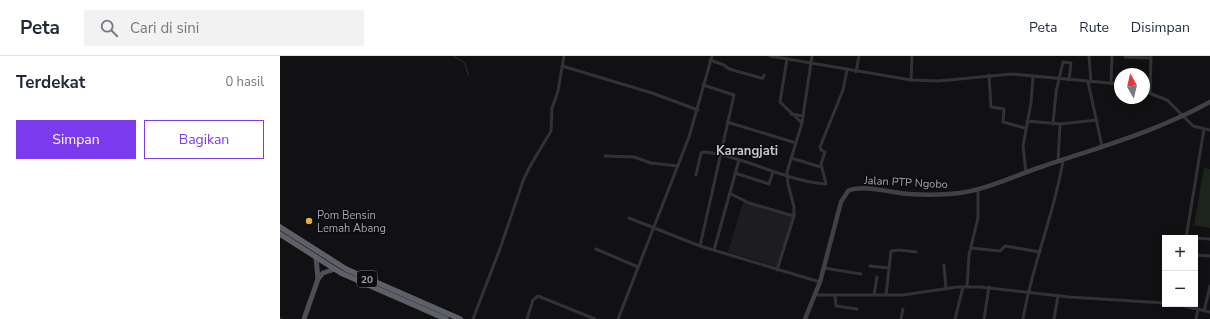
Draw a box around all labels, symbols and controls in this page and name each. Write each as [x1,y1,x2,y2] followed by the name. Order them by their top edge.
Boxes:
[84,10,364,46] search box
[20,15,60,41] text: Peta
[98,17,120,39] icon: search
[130,18,199,38] text: Cari di sini
[1029,18,1057,37] text: Peta
[1079,18,1109,37] text: Rute
[1131,18,1190,37] text: Disimpan
[1114,68,1150,104] north arrow
[16,71,85,94] text: Terdekat
[225,73,264,91] text: 0 hasil
[16,120,136,159] button: Simpan
[144,120,264,159] button: Bagikan
[716,142,778,160] district label: Karangjati
[863,173,948,192] street label: Jalan PTP Ngobo
[317,208,386,236] place label: Pom Bensin Lemah Abang
[304,216,314,226] marker: Pom Bensin Lemah Abang
[1162,235,1198,307] map controls
[1162,235,1198,271] button: +
[357,271,377,287] road number: 20
[1162,271,1198,307] button: −

